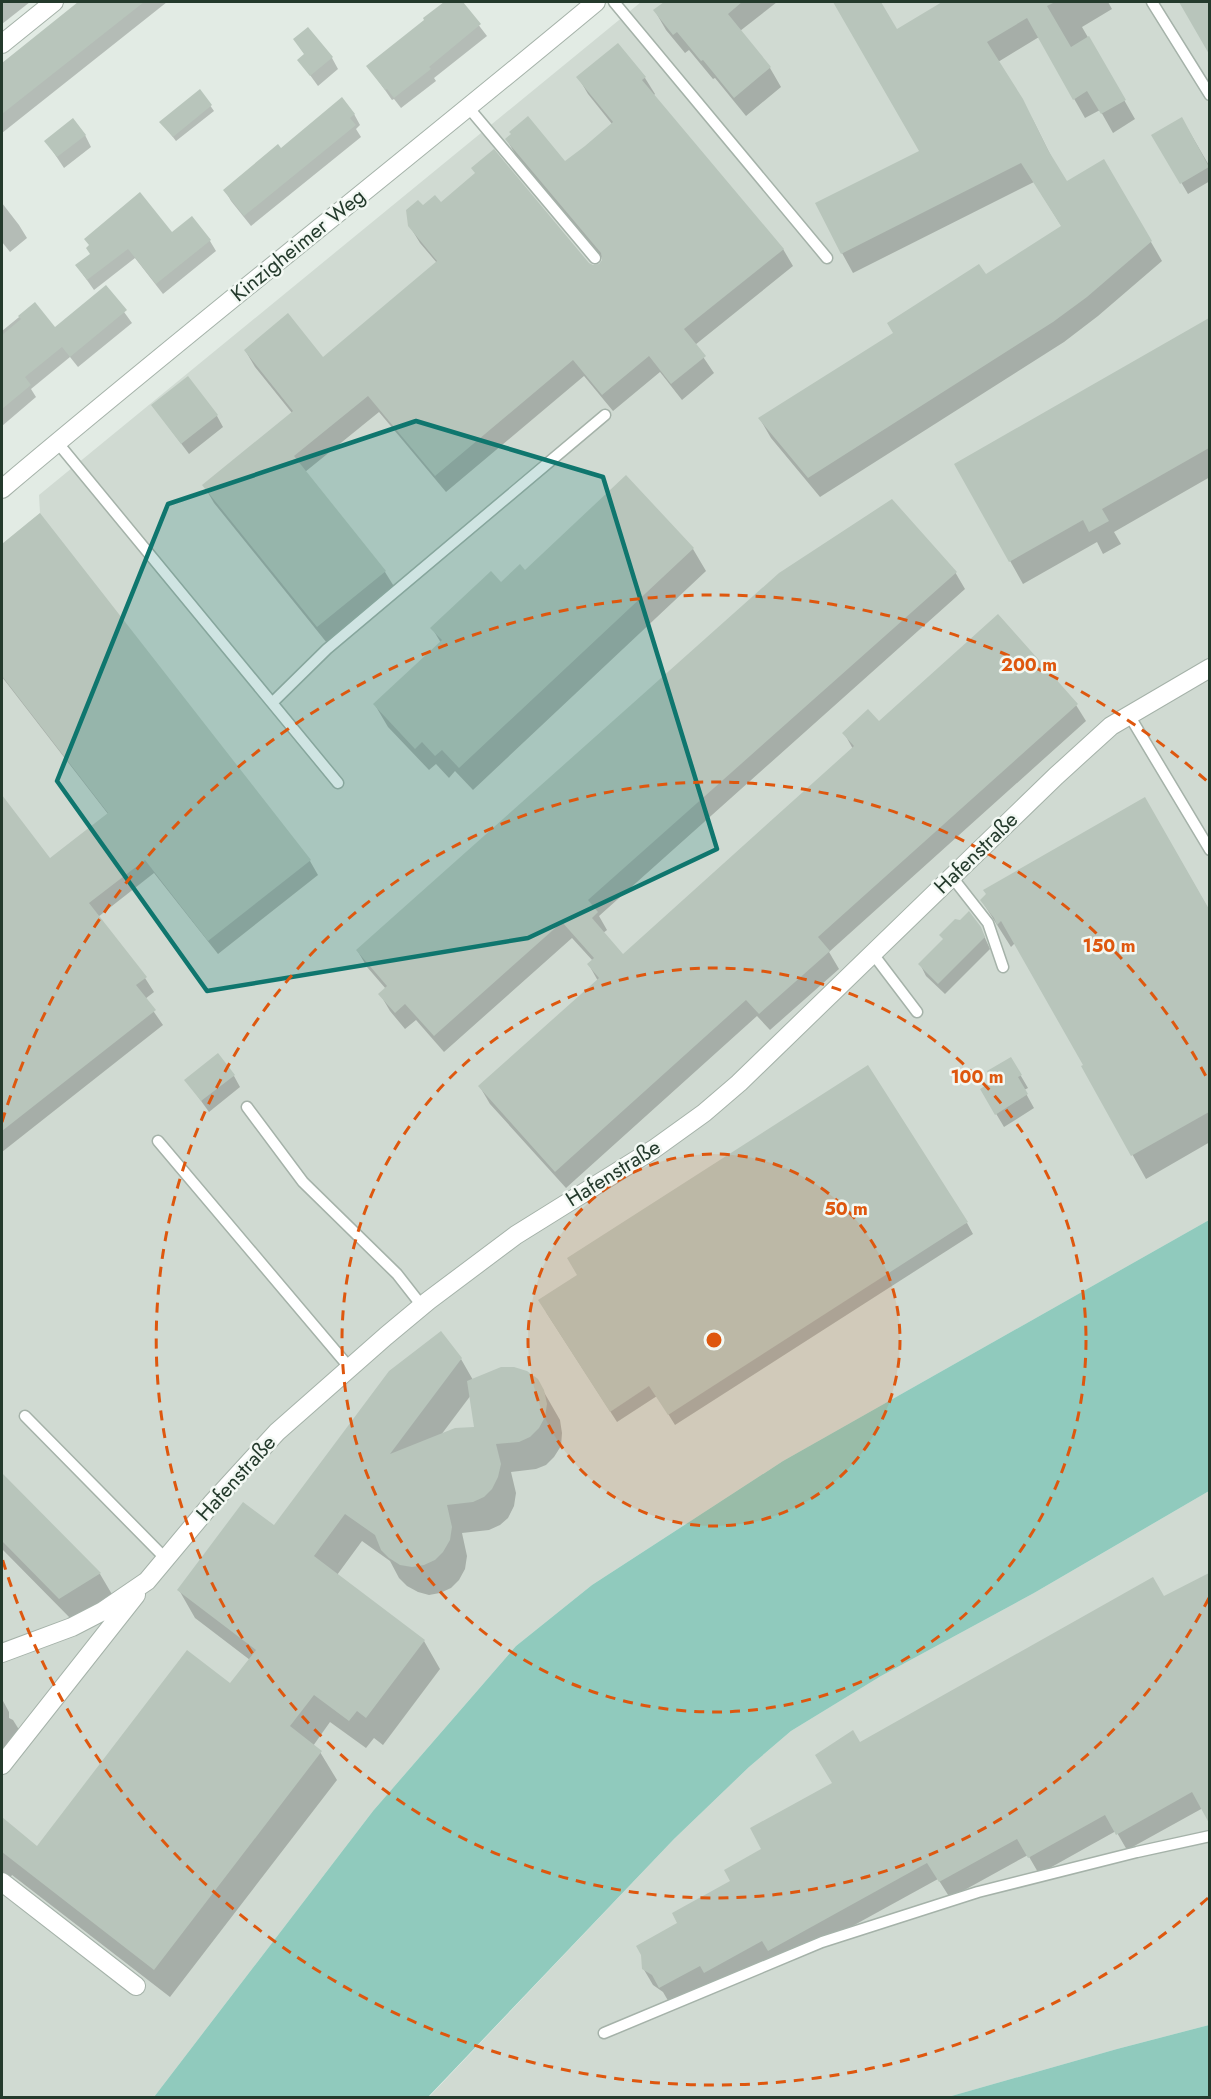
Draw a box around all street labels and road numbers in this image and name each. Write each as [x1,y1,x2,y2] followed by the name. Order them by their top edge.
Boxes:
[224,181,372,309] street label: Kinzigheimer Weg
[927,805,1025,901] street label: Hafenstraße
[560,1132,666,1214] street label: Hafenstraße
[189,1428,283,1528] street label: Hafenstraße

